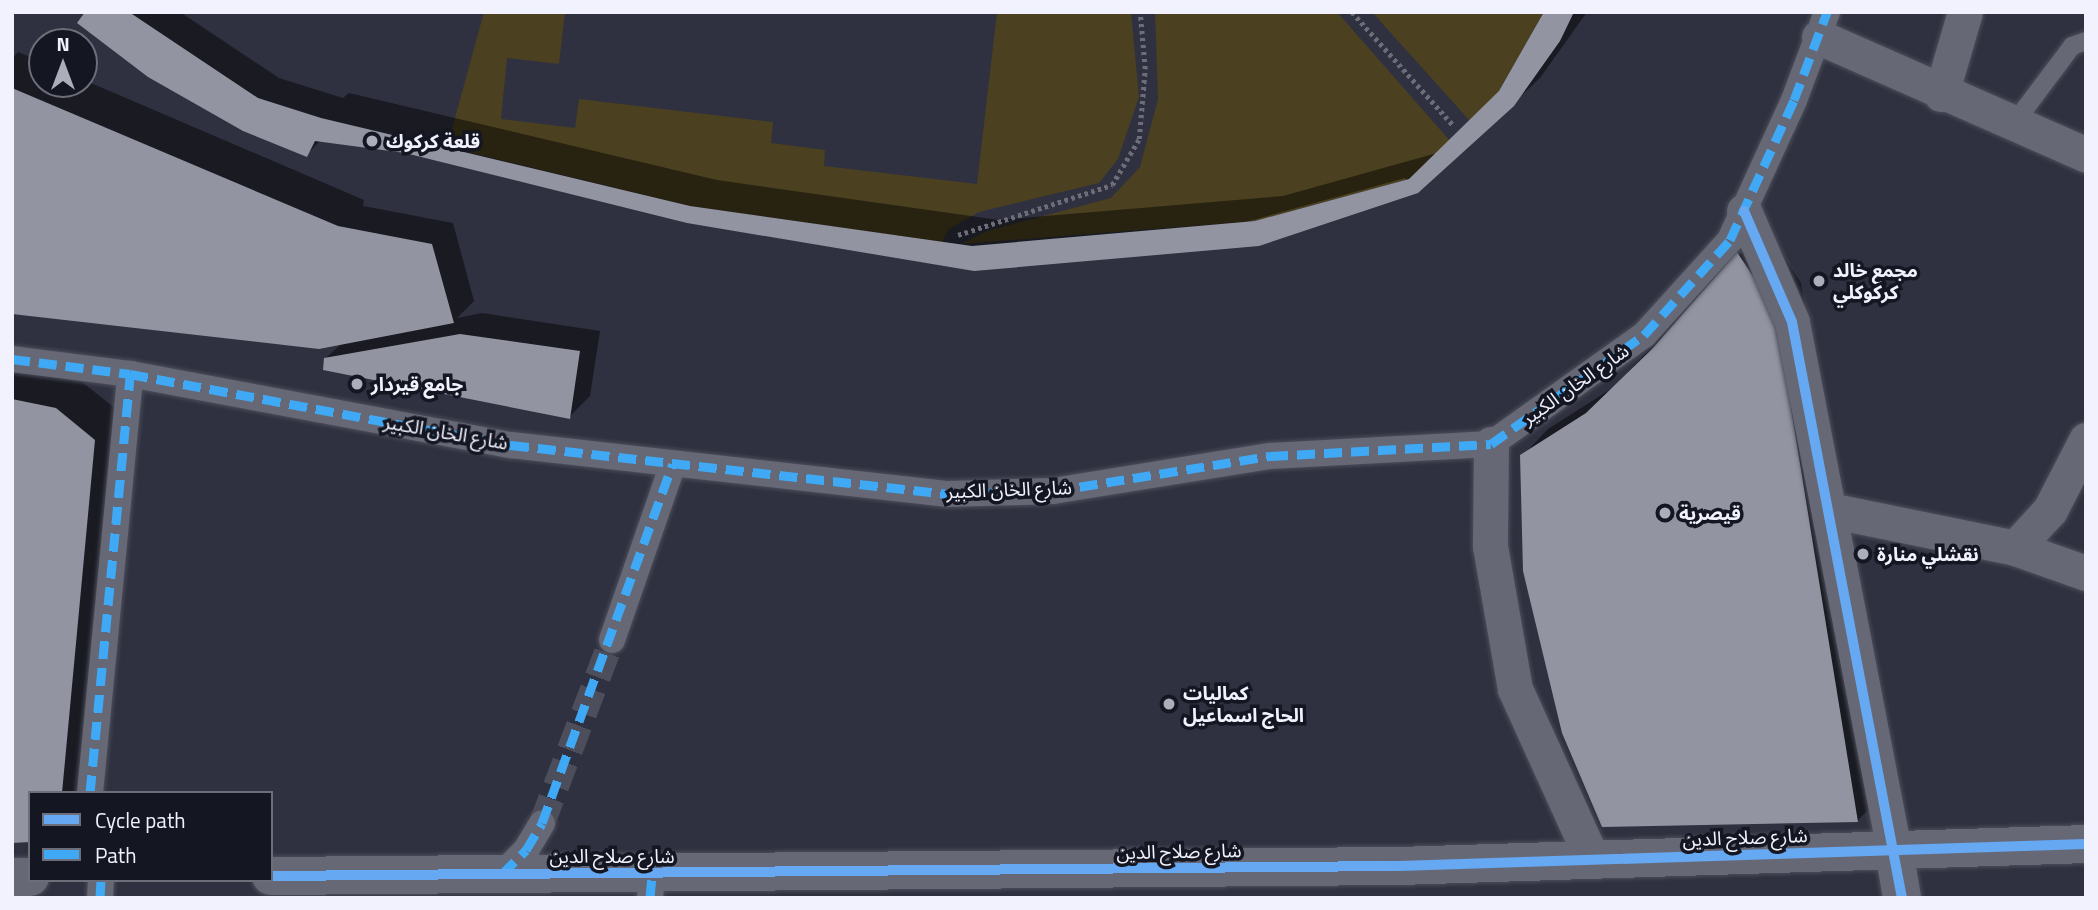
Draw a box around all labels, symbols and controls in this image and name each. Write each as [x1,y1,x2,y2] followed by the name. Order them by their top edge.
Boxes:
[28,28,98,98] north arrow
[56,29,70,58] text: N
[386,130,480,152] place label: قلعة كركوك
[364,133,380,149] marker: قلعة كركوك
[1833,259,1918,303] place label: مجمع خالد كركوكلي
[1811,273,1827,289] marker: مجمع خالد كركوكلي
[1517,339,1633,429] street label: شارع الخان الكبير
[371,373,463,395] place label: جامع قيردار
[349,376,365,392] marker: جامع قيردار
[382,410,510,454] street label: شارع الخان الكبير
[946,475,1072,503] street label: شارع الخان الكبير
[1679,502,1741,524] place label: قيصرية
[1657,505,1673,521] marker: قيصرية
[1877,543,1979,565] place label: نقشلي منارة
[1855,546,1871,562] marker: نقشلي منارة
[1183,682,1304,726] place label: كماليات الحاج اسماعيل
[1161,696,1177,712] marker: كماليات الحاج اسماعيل
[28,791,273,882] legend
[95,804,186,836] text: Cycle path
[1682,823,1808,851] street label: شارع صلاح الدين
[95,839,137,871] text: Path
[1116,839,1242,863] street label: شارع صلاح الدين
[549,845,675,867] street label: شارع صلاح الدين

